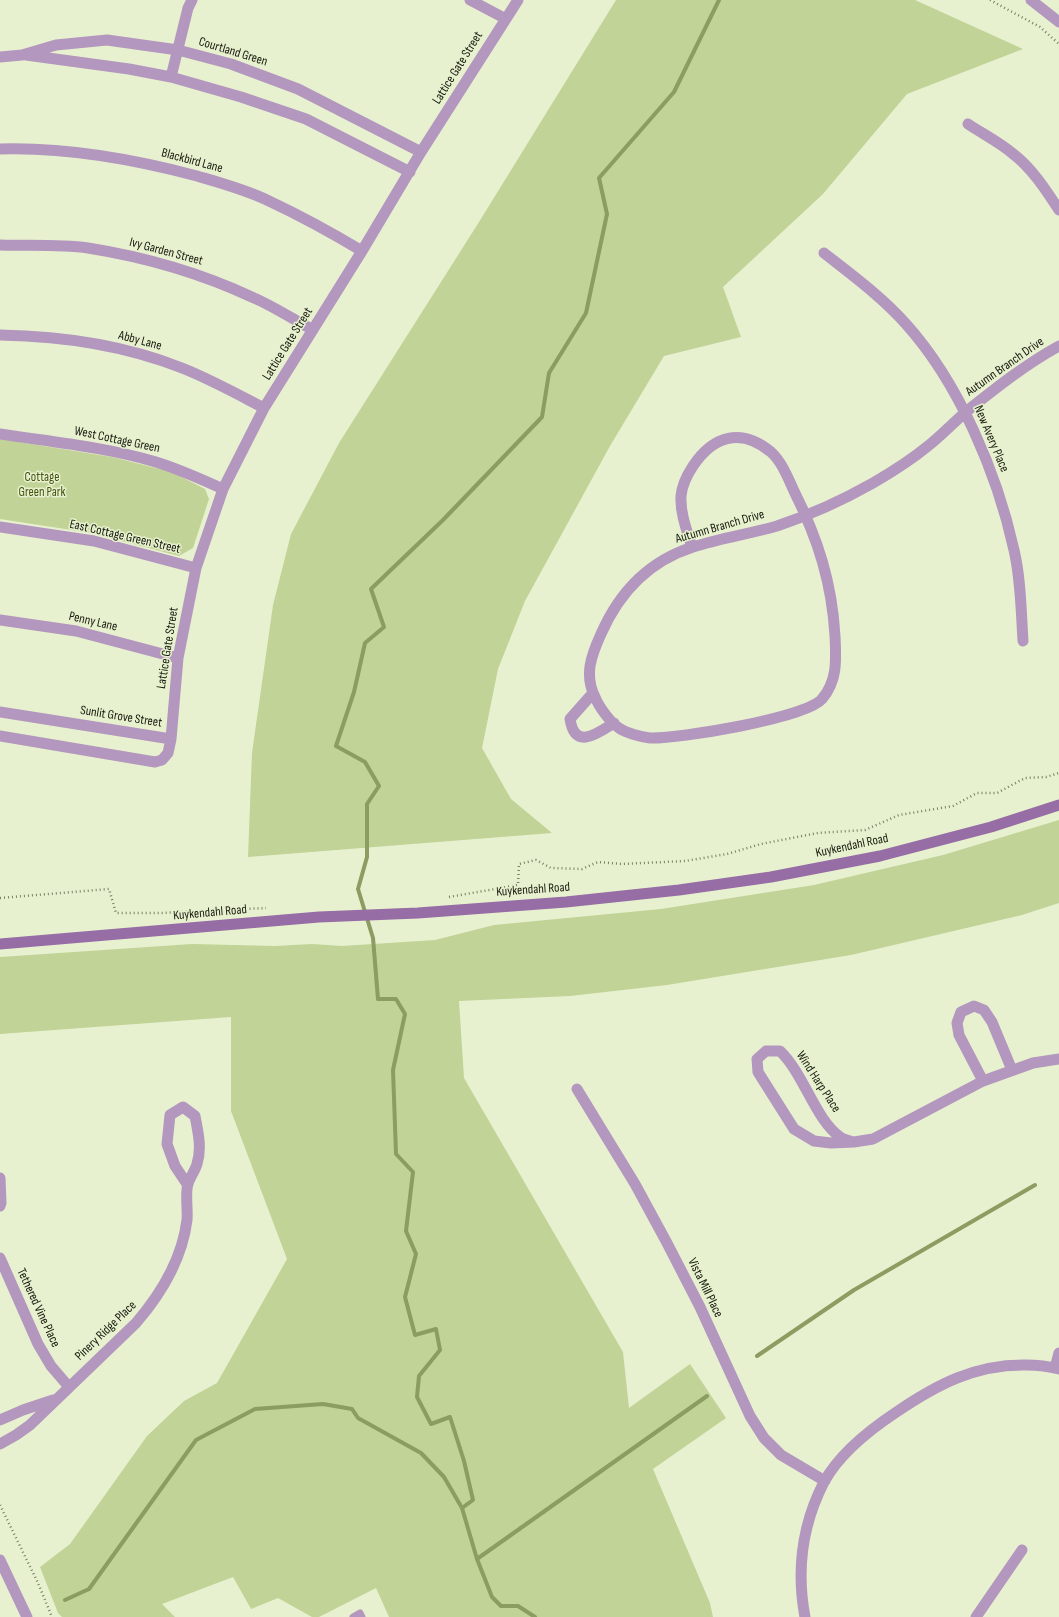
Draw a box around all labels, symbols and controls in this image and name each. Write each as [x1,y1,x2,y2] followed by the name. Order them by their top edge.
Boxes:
[429,29,487,107] street label: Lattice Gate Street
[197,34,269,70] street label: Courtland Green
[160,145,224,177] street label: Blackbird Lane
[128,235,204,269] street label: Ivy Garden Street
[259,305,317,383] street label: Lattice Gate Street
[117,328,163,354] street label: Abby Lane
[963,334,1047,400] street label: Autumn Branch Drive
[970,403,1012,475] street label: New Avery Place
[73,423,161,457] street label: West Cottage Green
[18,470,66,501] park label: Cottage Green Park
[674,507,766,547] street label: Autumn Branch Drive
[68,517,182,557] street label: East Cottage Green Street
[154,606,182,690] street label: Lattice Gate Street
[67,609,119,635] street label: Penny Lane
[79,703,163,731] street label: Sunlit Grove Street
[814,831,890,861] street label: Kuykendahl Road
[496,880,570,900] street label: Kuykendahl Road
[173,902,247,924] street label: Kuykendahl Road
[792,1048,844,1116] street label: Wind Harp Place
[684,1256,726,1320] street label: Vista Mill Place
[13,1266,63,1350] street label: Tethered Vine Place
[72,1298,140,1364] street label: Pinery Ridge Place

